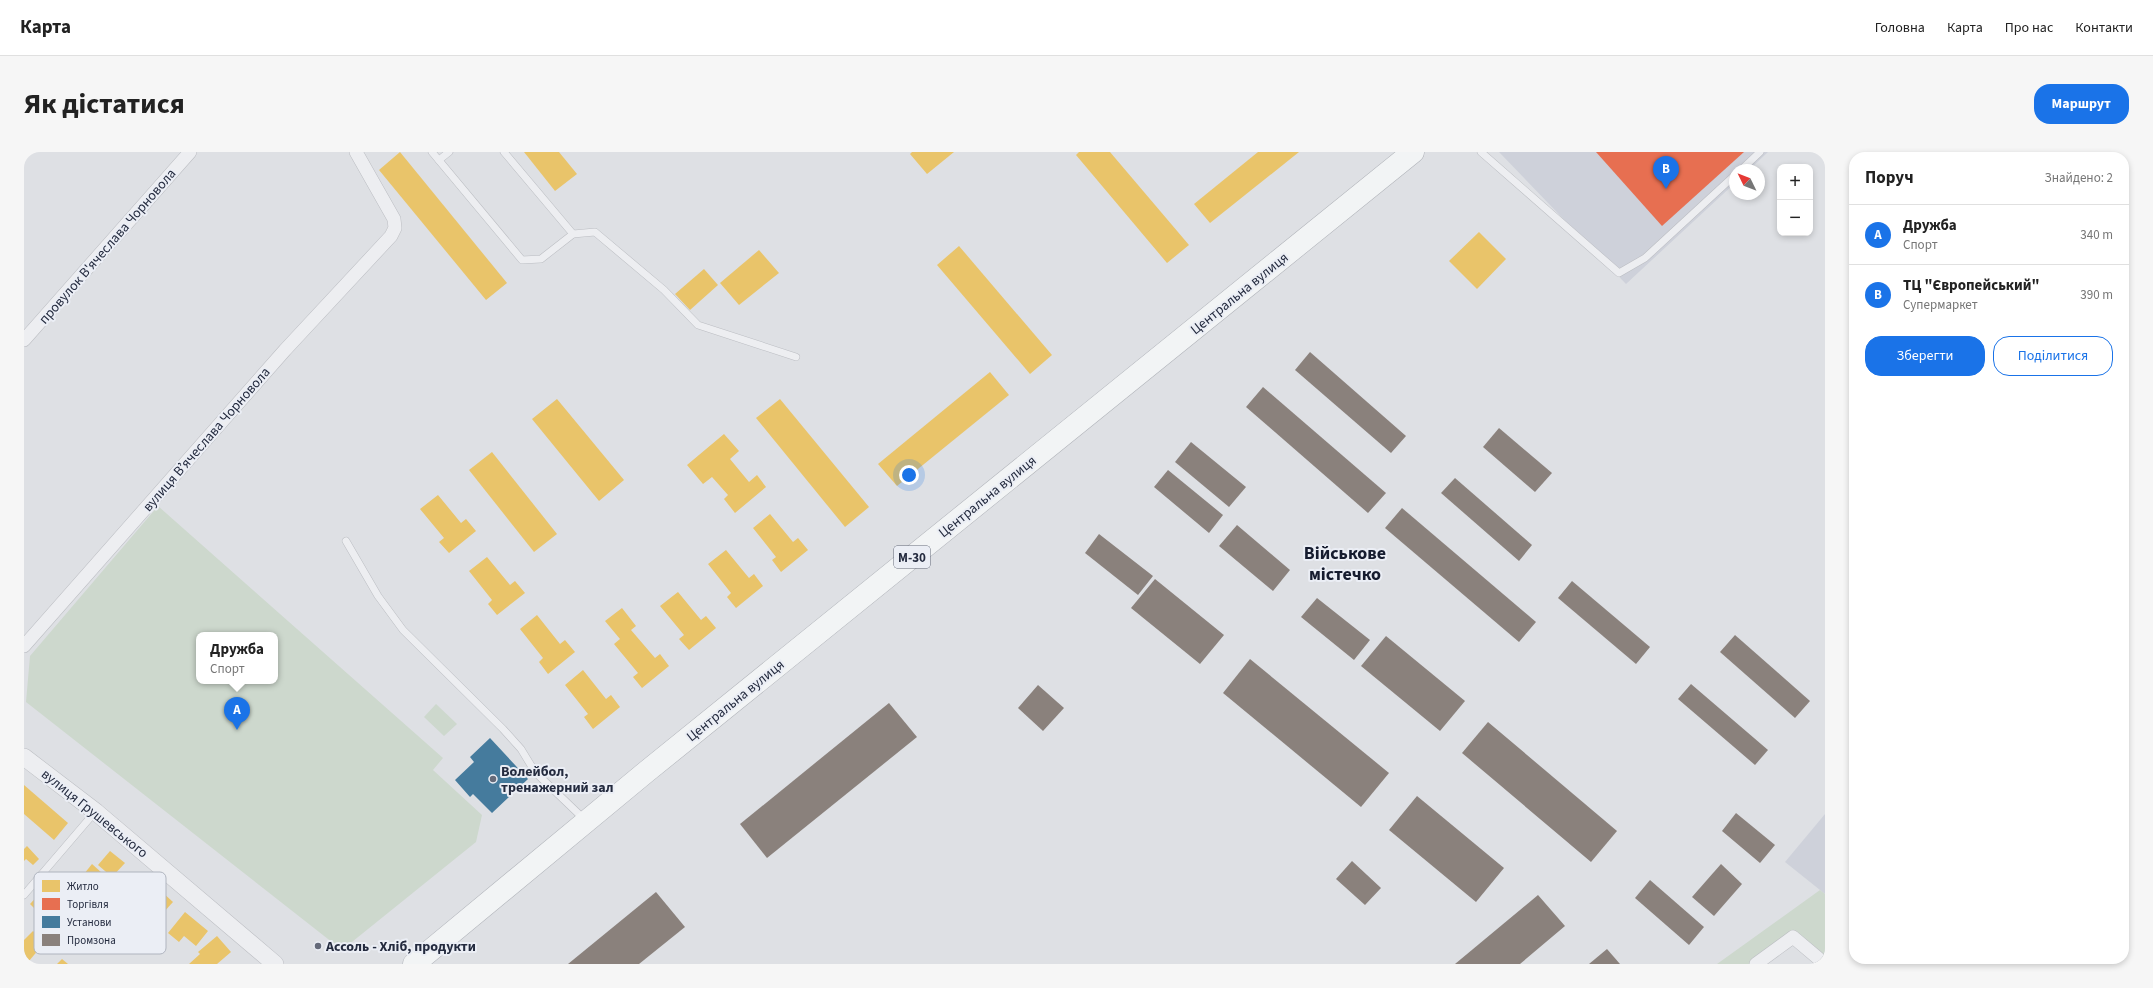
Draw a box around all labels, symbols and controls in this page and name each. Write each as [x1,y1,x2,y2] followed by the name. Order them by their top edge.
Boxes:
[20,14,71,41] text: Карта
[1875,18,1925,38] text: Головна
[1947,18,1983,38] text: Карта
[2005,18,2053,38] text: Про нас
[2075,18,2133,38] text: Контакти
[24,84,185,124] text: Як дістатися
[2034,84,2129,124] button: Маршрут
[1653,156,1679,189] pin: B
[1729,164,1765,200] north arrow
[1777,164,1813,236] map controls
[1777,164,1813,200] button: +
[34,165,181,329] street label: провулок В'ячеслава Чорновола
[1865,166,1914,190] text: Поруч
[2045,169,2113,187] text: Знайдено: 2
[1777,200,1813,236] button: −
[1903,215,1957,236] text: Дружба
[1874,226,1882,244] text: A
[2080,226,2113,244] text: 340 m
[1903,236,1938,254] text: Спорт
[1186,248,1293,340] street label: Центральна вулиця
[1903,275,2040,296] text: ТЦ "Європейський"
[1874,286,1882,304] text: B
[2080,286,2113,304] text: 390 m
[1903,296,1978,314] text: Супермаркет
[1865,336,1985,376] button: Зберегти
[1993,336,2113,376] button: Поділитися
[138,363,275,516] street label: вулиця Вʼячеслава Чорновола
[934,451,1041,543] street label: Центральна вулиця
[899,465,919,485] your location
[1304,541,1386,587] district label: Військове містечко
[894,546,930,568] road number: М-30
[196,632,278,684] popup
[210,639,264,660] text: Дружба
[682,655,789,747] street label: Центральна вулиця
[210,660,245,678] text: Спорт
[224,697,250,730] pin: A
[501,762,614,798] place label: Волейбол, тренажерний зал
[37,765,152,863] street label: вулиця Грушевського
[488,774,498,784] marker: Волейбол, тренажерний зал
[34,872,166,954] legend
[67,879,99,894] text: Житло
[67,897,109,912] text: Торгівля
[67,915,111,930] text: Установи
[67,933,116,948] text: Промзона
[325,937,476,957] place label: Ассоль - Хліб, продукти
[313,941,323,951] marker: Ассоль - Хліб, продукти

